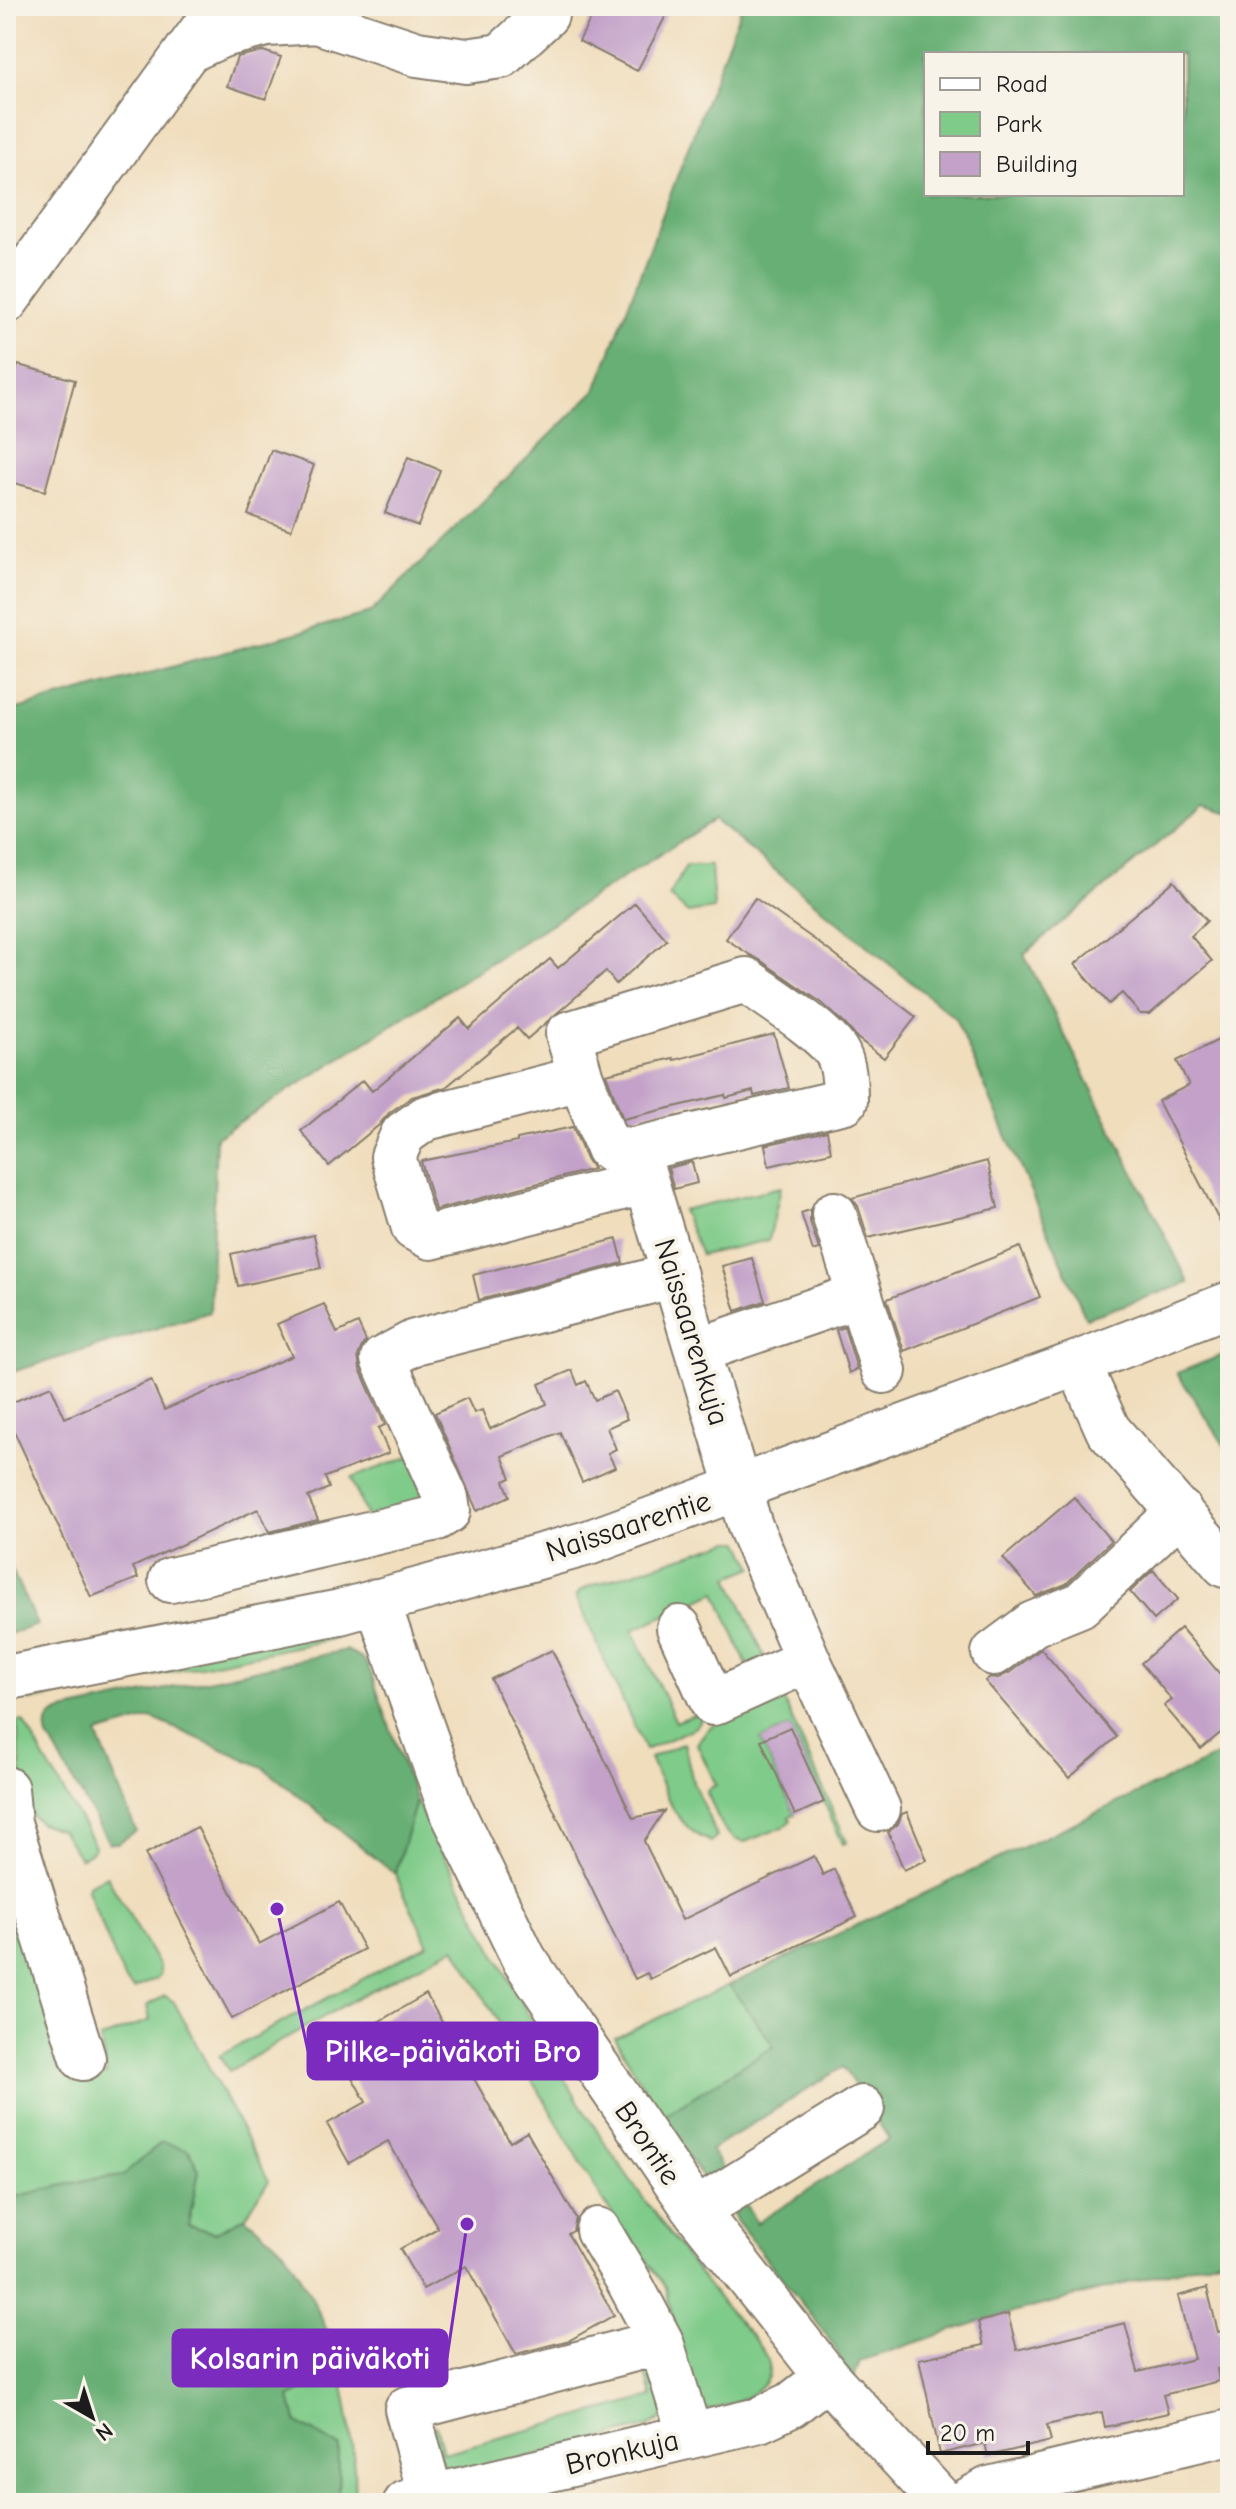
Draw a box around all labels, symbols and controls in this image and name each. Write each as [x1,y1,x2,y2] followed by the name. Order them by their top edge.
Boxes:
[924,52,1184,196] legend
[996,70,1048,98] text: Road
[996,110,1042,138] text: Park
[996,150,1078,178] text: Building
[647,1235,737,1430] street label: Naissaarenkuja
[541,1483,715,1570] street label: Naissaarentie
[308,2023,597,2079] callout: Pilke-päiväkoti Bro
[325,2033,581,2070] text: Pilke-päiväkoti Bro
[607,2095,688,2192] street label: Brontie
[173,2330,447,2386] callout: Kolsarin päiväkoti
[189,2340,431,2377] text: Kolsarin päiväkoti
[52,2377,132,2457] north arrow
[928,2405,1028,2455] scale bar
[90,2417,118,2446] text: N
[940,2419,995,2447] text: 20 m
[562,2423,682,2482] street label: Bronkuja

